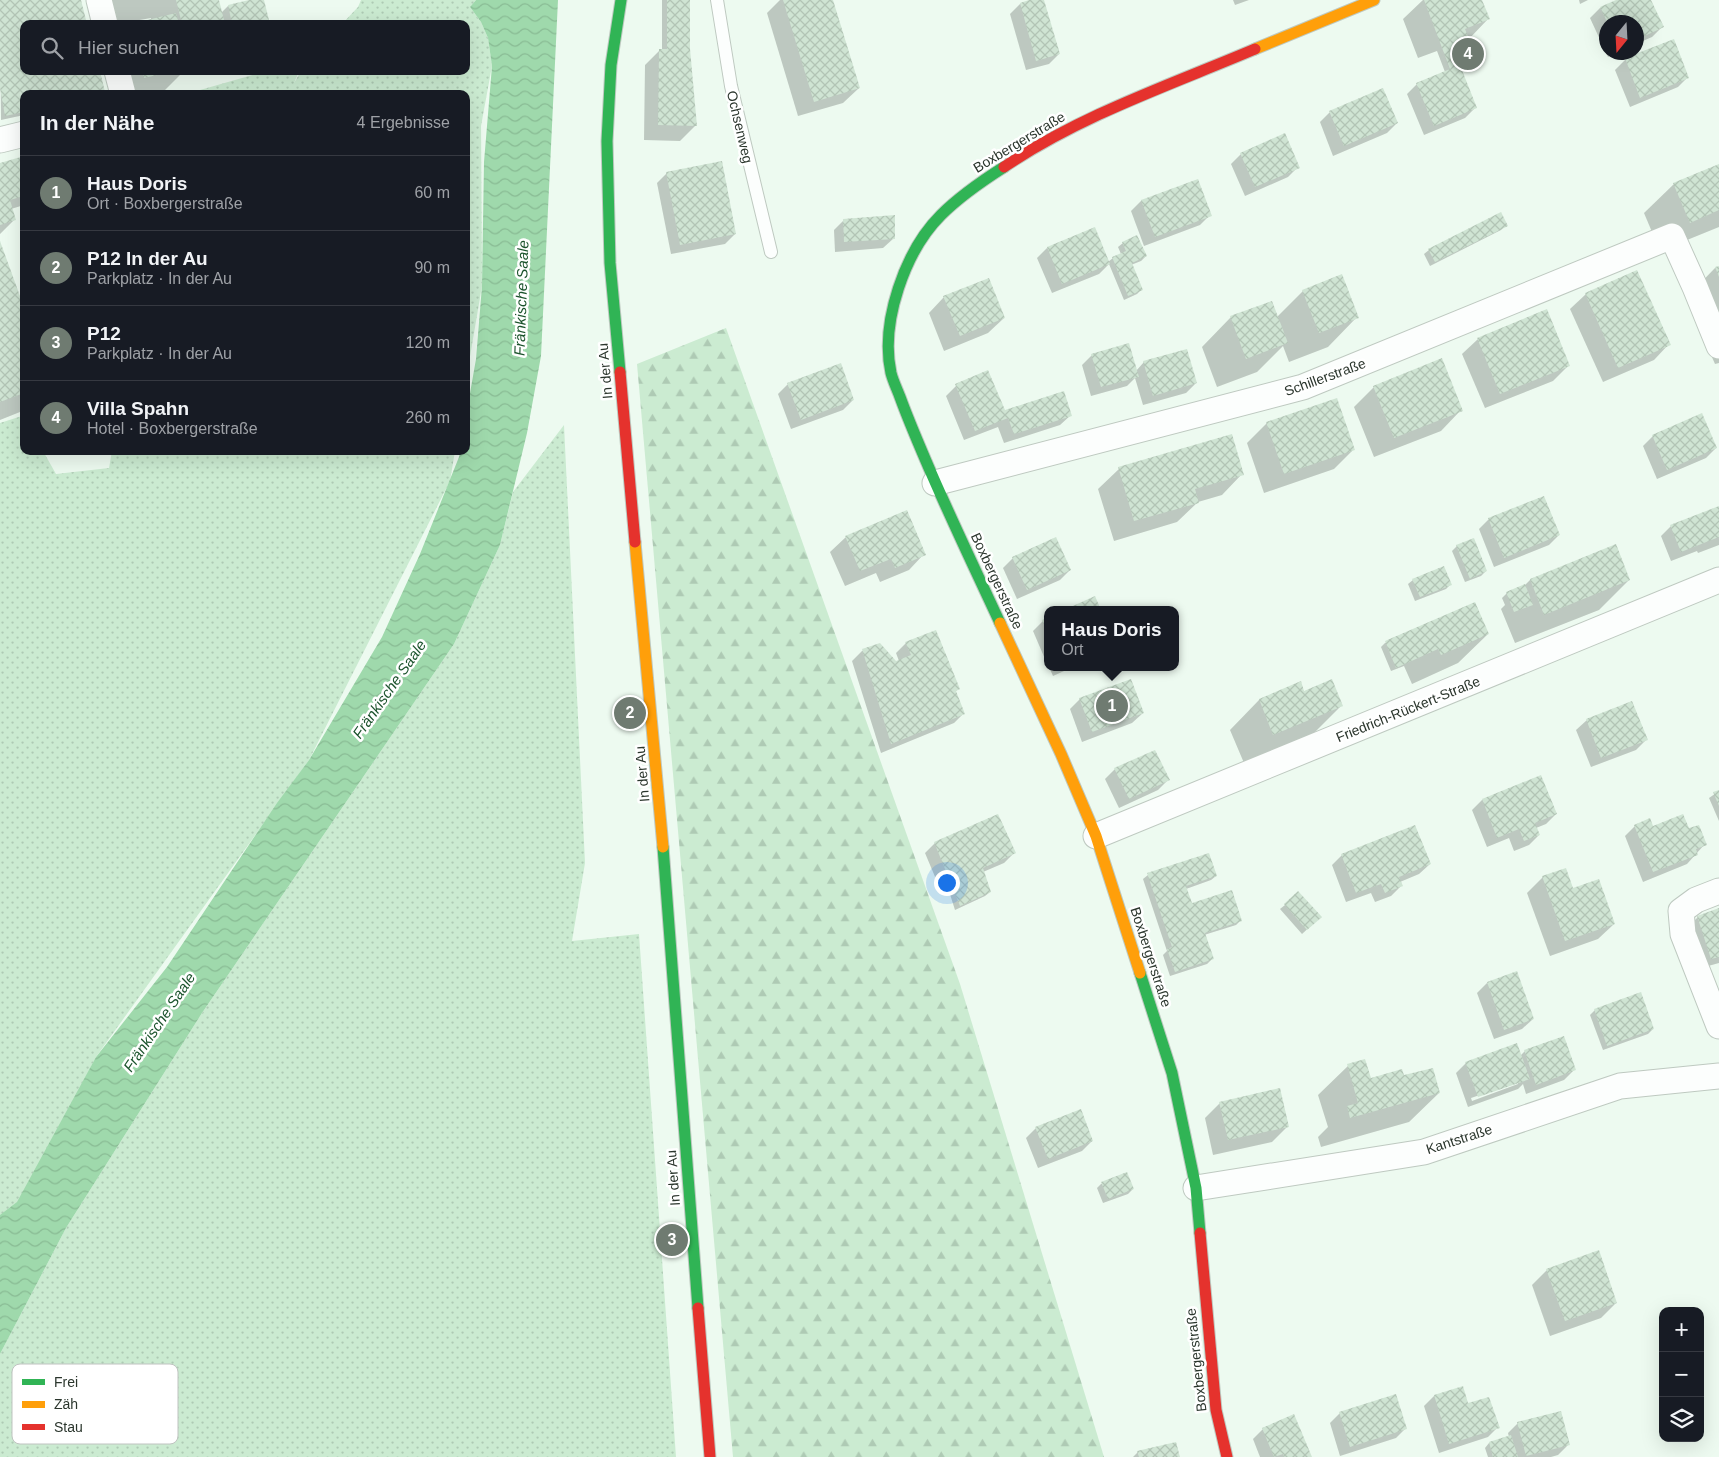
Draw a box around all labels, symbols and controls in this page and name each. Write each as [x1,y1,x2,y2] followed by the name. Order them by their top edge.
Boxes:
[1599,15,1644,60] north arrow
[20,20,470,75] search box
[38,34,66,62] icon: search
[1452,35,1484,73] pin: 4
[78,37,179,58] text: Hier suchen
[724,89,756,165] street label: Ochsenweg
[970,108,1068,176] street label: Boxbergerstraße
[40,111,154,134] text: In der Nähe
[357,114,450,131] text: 4 Ergebnisse
[87,173,187,194] text: Haus Doris
[52,184,60,201] text: 1
[414,184,450,201] text: 60 m
[87,195,243,212] text: Ort · Boxbergerstraße
[510,240,532,356] water label: Fränkische Saale
[87,248,208,269] text: P12 In der Au
[52,259,60,276] text: 2
[414,259,450,276] text: 90 m
[87,270,232,287] text: Parkplatz · In der Au
[87,323,121,344] text: P12
[52,334,60,351] text: 3
[406,334,450,351] text: 120 m
[595,342,615,400] street label: In der Au
[87,345,232,362] text: Parkplatz · In der Au
[1282,355,1368,399] street label: Schillerstraße
[87,398,189,419] text: Villa Spahn
[52,409,60,426] text: 4
[406,409,450,426] text: 260 m
[87,420,258,437] text: Hotel · Boxbergerstraße
[968,530,1026,632] street label: Boxbergerstraße
[1044,606,1179,671] popup
[1061,619,1162,640] text: Haus Doris
[349,637,429,741] water label: Fränkische Saale
[1061,641,1084,658] text: Ort
[1334,673,1483,745] street label: Friedrich-Rückert-Straße
[1096,687,1128,725] pin: 1
[614,694,646,732] pin: 2
[632,745,652,803] street label: In der Au
[934,870,960,896] your location
[1127,905,1175,1009] street label: Boxbergerstraße
[120,969,198,1075] water label: Fränkische Saale
[1424,1121,1494,1157] street label: Kantstraße
[663,1149,683,1207] street label: In der Au
[656,1221,688,1259] pin: 3
[1183,1307,1209,1413] street label: Boxbergerstraße
[1659,1307,1704,1442] map controls
[1659,1307,1704,1352] button: +
[1659,1352,1704,1397] button: −
[12,1364,178,1444] legend
[54,1374,78,1390] text: Frei
[54,1396,78,1412] text: Zäh
[1659,1397,1704,1442] button: layers
[54,1419,83,1435] text: Stau

